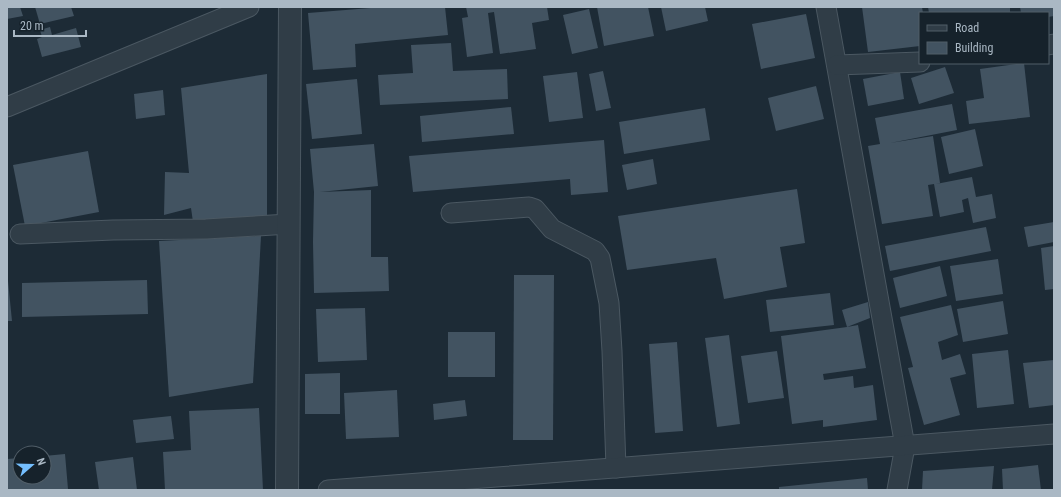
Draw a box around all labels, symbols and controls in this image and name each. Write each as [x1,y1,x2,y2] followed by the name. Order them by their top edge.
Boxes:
[14,12,86,38] scale bar
[919,12,1049,64] legend
[20,19,44,33] text: 20 m
[955,21,979,35] text: Road
[955,41,993,55] text: Building
[12,445,52,485] north arrow
[34,456,48,467] text: N

